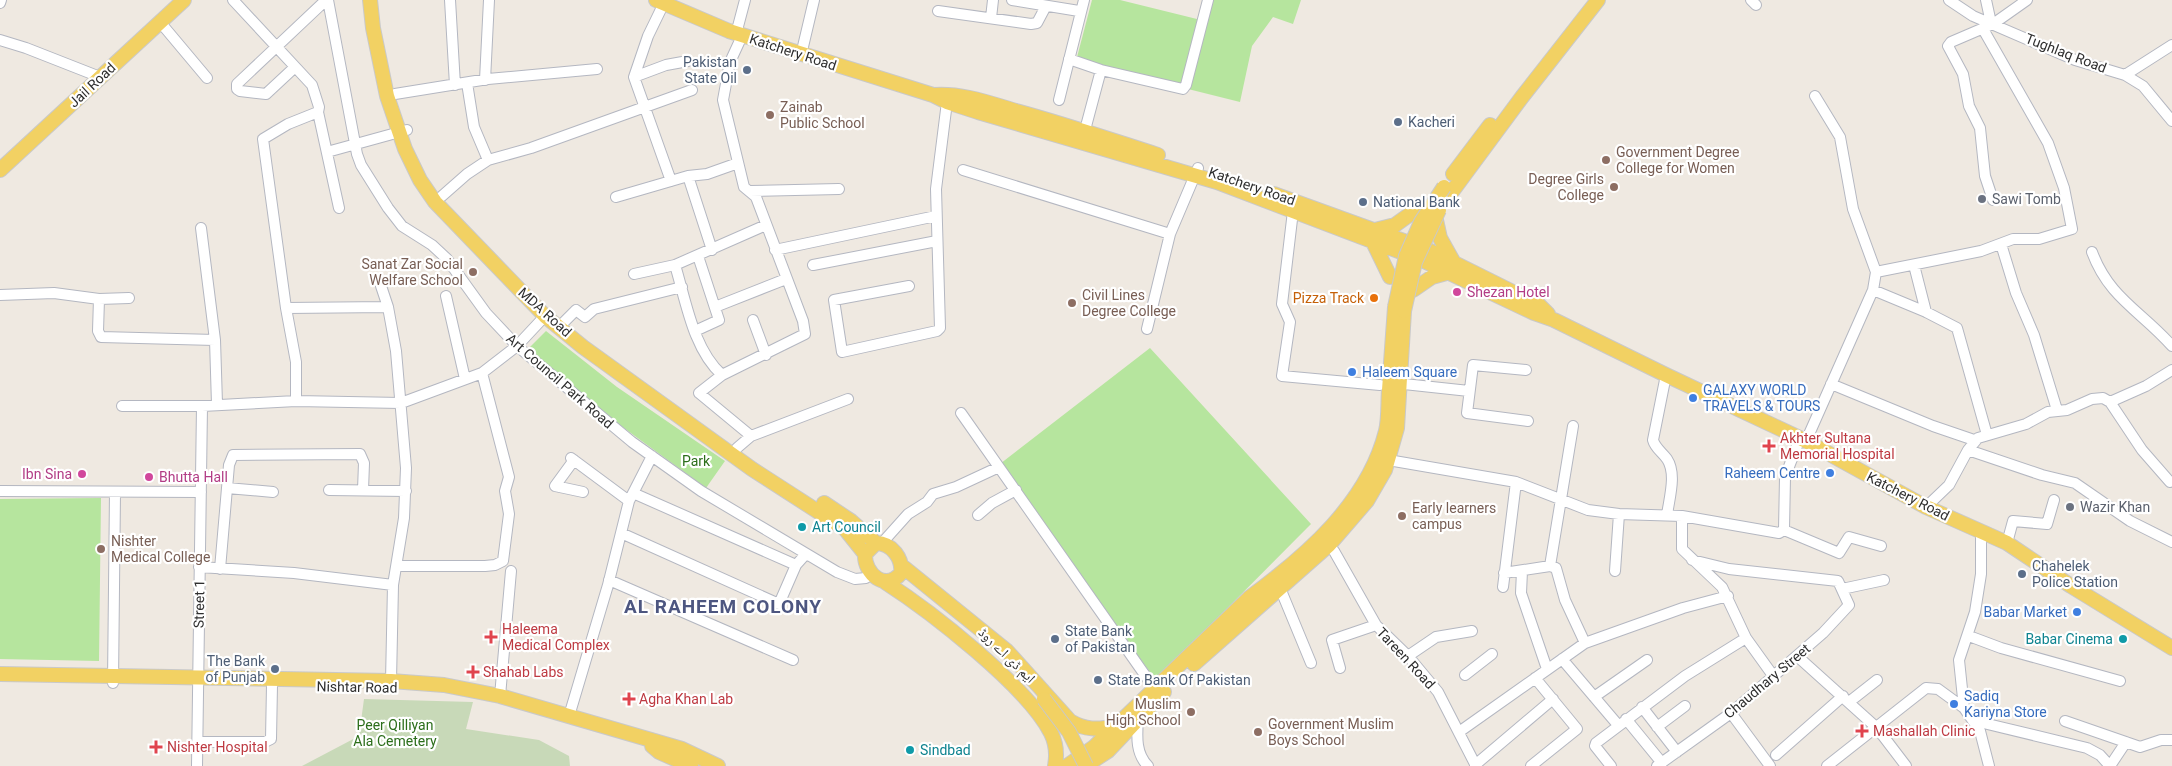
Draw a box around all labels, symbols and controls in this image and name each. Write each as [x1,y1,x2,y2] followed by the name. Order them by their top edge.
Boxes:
[747,30,839,74] street label: Katchery Road
[2023,30,2109,76] street label: Tughlaq Road
[683,54,737,86] place label: Pakistan State Oil
[65,59,119,111] street label: Jail Road
[741,64,753,76] marker: Pakistan State Oil
[780,99,865,131] place label: Zainab Public School
[764,109,776,121] marker: Zainab Public School
[1408,114,1455,130] place label: Kacheri
[1392,116,1404,128] marker: Kacheri
[1616,144,1739,176] place label: Government Degree College for Women
[1600,154,1612,166] marker: Government Degree College for Women
[1207,164,1297,208] street label: Katchery Road
[1528,171,1604,203] place label: Degree Girls College
[1608,181,1620,193] marker: Degree Girls College
[1992,191,2061,207] place label: Sawi Tomb
[1976,193,1988,205] marker: Sawi Tomb
[1373,194,1461,210] place label: National Bank
[1357,196,1369,208] marker: National Bank
[361,256,463,288] place label: Sanat Zar Social Welfare School
[467,266,479,278] marker: Sanat Zar Social Welfare School
[515,284,575,340] street label: MDA Road
[1467,284,1550,300] place label: Shezan Hotel
[1451,286,1463,298] marker: Shezan Hotel
[1082,287,1176,319] place label: Civil Lines Degree College
[1293,290,1365,306] place label: Pizza Track
[1368,292,1380,304] marker: Pizza Track
[1066,297,1078,309] marker: Civil Lines Degree College
[503,330,617,432] street label: Art Council Park Road
[1362,364,1457,380] place label: Haleem Square
[1346,366,1358,378] marker: Haleem Square
[1703,382,1820,414] place label: GALAXY WORLD TRAVELS & TOURS
[1687,392,1699,404] marker: GALAXY WORLD TRAVELS & TOURS
[1780,430,1895,462] place label: Akhter Sultana Memorial Hospital
[1762,439,1776,453] marker: Akhter Sultana Memorial Hospital
[682,453,711,469] park label: Park
[1725,465,1820,481] place label: Raheem Centre
[22,466,72,482] place label: Ibn Sina
[1824,467,1836,479] marker: Raheem Centre
[76,468,88,480] marker: Ibn Sina
[1864,468,1952,524] street label: Katchery Road
[159,469,228,485] place label: Bhutta Hall
[143,471,155,483] marker: Bhutta Hall
[2080,499,2150,515] place label: Wazir Khan
[1412,500,1496,532] place label: Early learners campus
[2064,501,2076,513] marker: Wazir Khan
[1396,510,1408,522] marker: Early learners campus
[812,519,881,535] place label: Art Council
[796,521,808,533] marker: Art Council
[111,533,210,565] place label: Nishter Medical College
[95,543,107,555] marker: Nishter Medical College
[2032,558,2118,590] place label: Chahelek Police Station
[2016,568,2028,580] marker: Chahelek Police Station
[191,580,207,628] street label: Street 1
[624,595,822,618] district label: AL RAHEEM COLONY
[1983,604,2067,620] place label: Babar Market
[2071,606,2083,618] marker: Babar Market
[502,621,610,653] place label: Haleema Medical Complex
[1065,623,1135,655] place label: State Bank of Pakistan
[974,624,1039,687] street label: ایم ڈی اے روڈ
[1374,624,1438,692] street label: Tareen Road
[484,630,498,644] marker: Haleema Medical Complex
[2025,631,2113,647] place label: Babar Cinema
[1049,633,1061,645] marker: State Bank of Pakistan
[2117,633,2129,645] marker: Babar Cinema
[1721,640,1814,722] street label: Chaudhary Street
[206,653,266,685] place label: The Bank of Punjab
[269,663,281,675] marker: The Bank of Punjab
[483,664,564,680] place label: Shahab Labs
[467,666,479,678] marker: Shahab Labs
[1108,672,1251,688] place label: State Bank Of Pakistan
[1092,674,1104,686] marker: State Bank Of Pakistan
[316,678,398,696] street label: Nishtar Road
[1964,688,2047,720] place label: Sadiq Kariyna Store
[639,691,733,707] place label: Agha Khan Lab
[623,693,635,705] marker: Agha Khan Lab
[1106,696,1181,728] place label: Muslim High School
[1948,698,1960,710] marker: Sadiq Kariyna Store
[1185,706,1197,718] marker: Muslim High School
[1268,716,1394,748] place label: Government Muslim Boys School
[353,717,437,749] park label: Peer Qilliyan Ala Cemetery
[1873,723,1975,739] place label: Mashallah Clinic
[1855,724,1869,738] marker: Mashallah Clinic
[1252,726,1264,738] marker: Government Muslim Boys School
[167,739,268,755] place label: Nishter Hospital
[149,740,163,754] marker: Nishter Hospital
[920,742,971,758] place label: Sindbad
[904,744,916,756] marker: Sindbad

